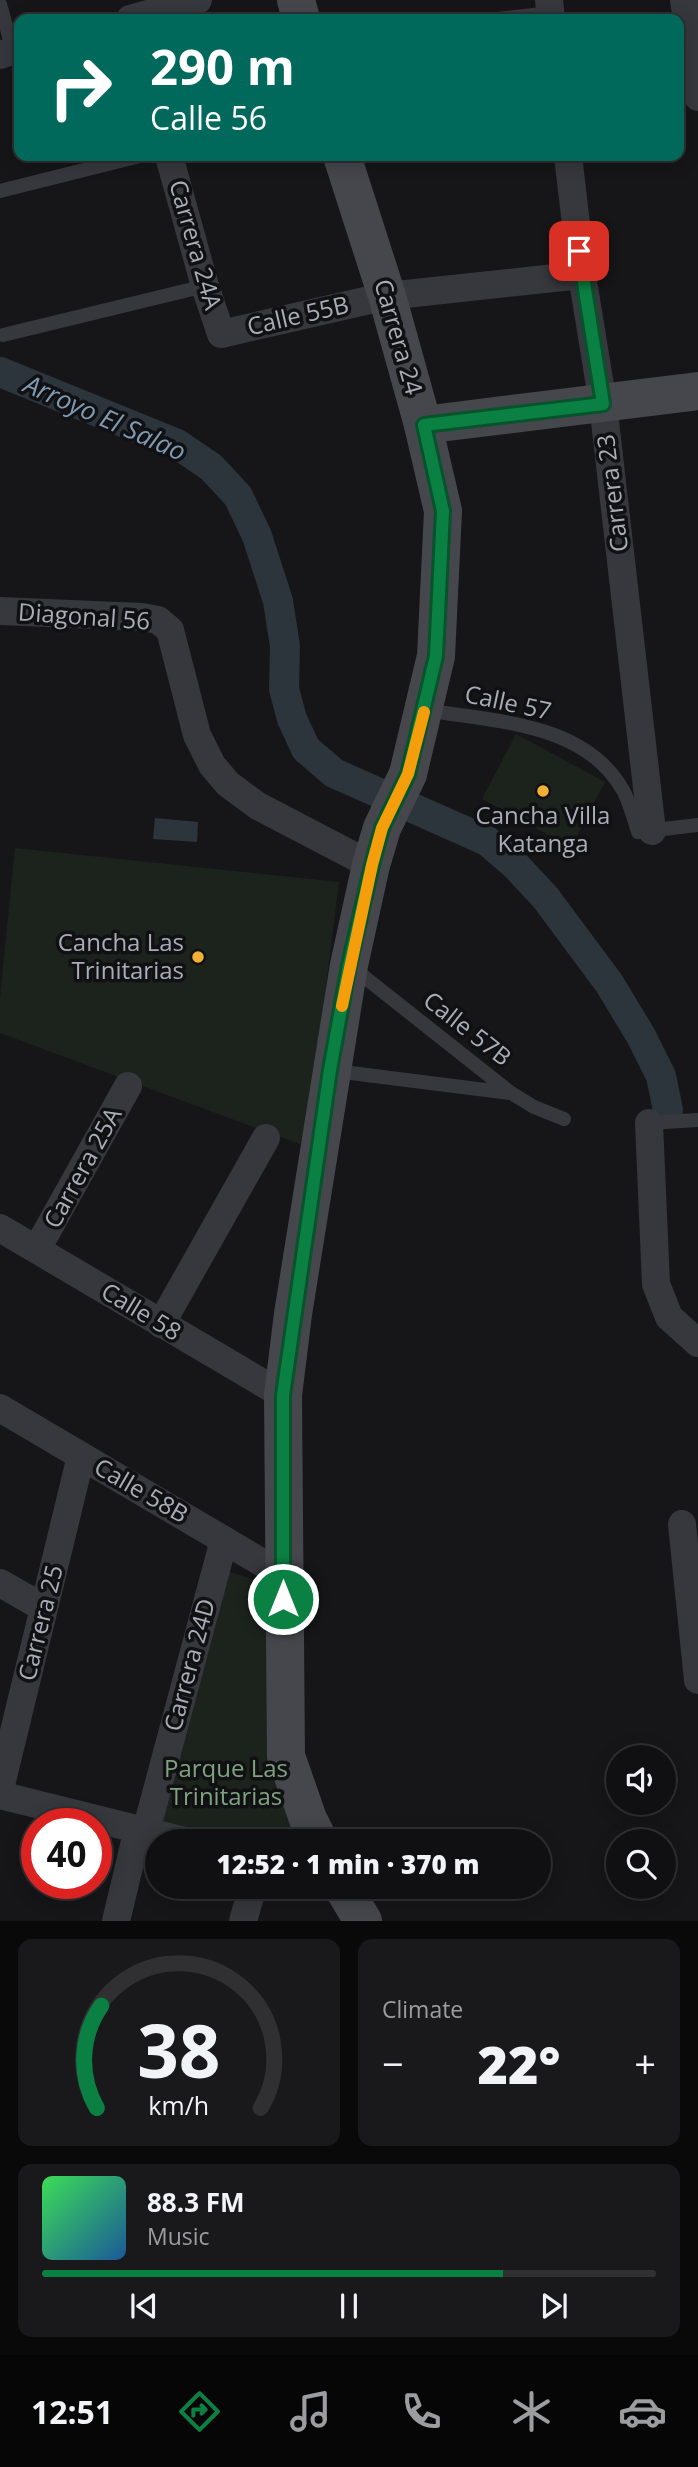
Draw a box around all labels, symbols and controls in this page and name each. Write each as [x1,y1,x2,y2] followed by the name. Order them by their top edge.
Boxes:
[150,33,295,99] text: 290 m
[35,42,126,133] icon: right
[150,96,267,139] text: Calle 56
[162,176,231,314] street label: Carrera 24A
[549,221,609,281] pin
[560,232,598,270] icon: arrive
[367,275,432,398] street label: Carrera 24
[244,287,352,342] street label: Calle 55B
[17,365,192,469] water label: Arroyo El Salao
[588,432,635,554] street label: Carrera 23
[17,594,151,637] street label: Diagonal 56
[462,676,555,727] street label: Calle 57
[535,783,551,799] marker: Cancha Villa Katanga
[476,798,610,859] place label: Cancha Villa Katanga
[58,925,184,986] place label: Cancha Las Trinitarias
[190,949,206,965] marker: Cancha Las Trinitarias
[417,983,519,1073] street label: Calle 57B
[35,1100,129,1234] street label: Carrera 25A
[96,1274,188,1347] street label: Calle 58
[89,1450,195,1530] street label: Calle 58B
[9,1561,70,1684] street label: Carrera 25
[246,1562,320,1636] position arrow
[155,1595,222,1734] street label: Carrera 24D
[606,1745,676,1899] map controls
[606,1745,676,1815] button: sound
[164,1751,288,1812] park label: Parque Las Trinitarias
[21,1808,112,1899] speed limit sign: 40
[606,1829,676,1899] button: search
[217,1846,479,1882] text: 12:52 · 1 min · 370 m
[382,1993,463,2025] text: Climate
[137,2001,221,2100] text: 38
[478,2028,560,2099] text: 22°
[382,2037,404,2089] text: −
[634,2037,656,2089] text: +
[149,2088,209,2122] text: km/h
[147,2184,245,2220] text: 88.3 FM
[147,2220,210,2252] text: Music
[125,2287,163,2325] icon: previous
[330,2287,368,2325] icon: pause
[535,2287,573,2325] icon: next
[175,2387,224,2436] icon: directions
[286,2387,335,2436] icon: music
[397,2387,446,2436] icon: phone
[507,2387,556,2436] icon: climate
[618,2387,667,2436] icon: car
[31,2390,113,2433] text: 12:51

